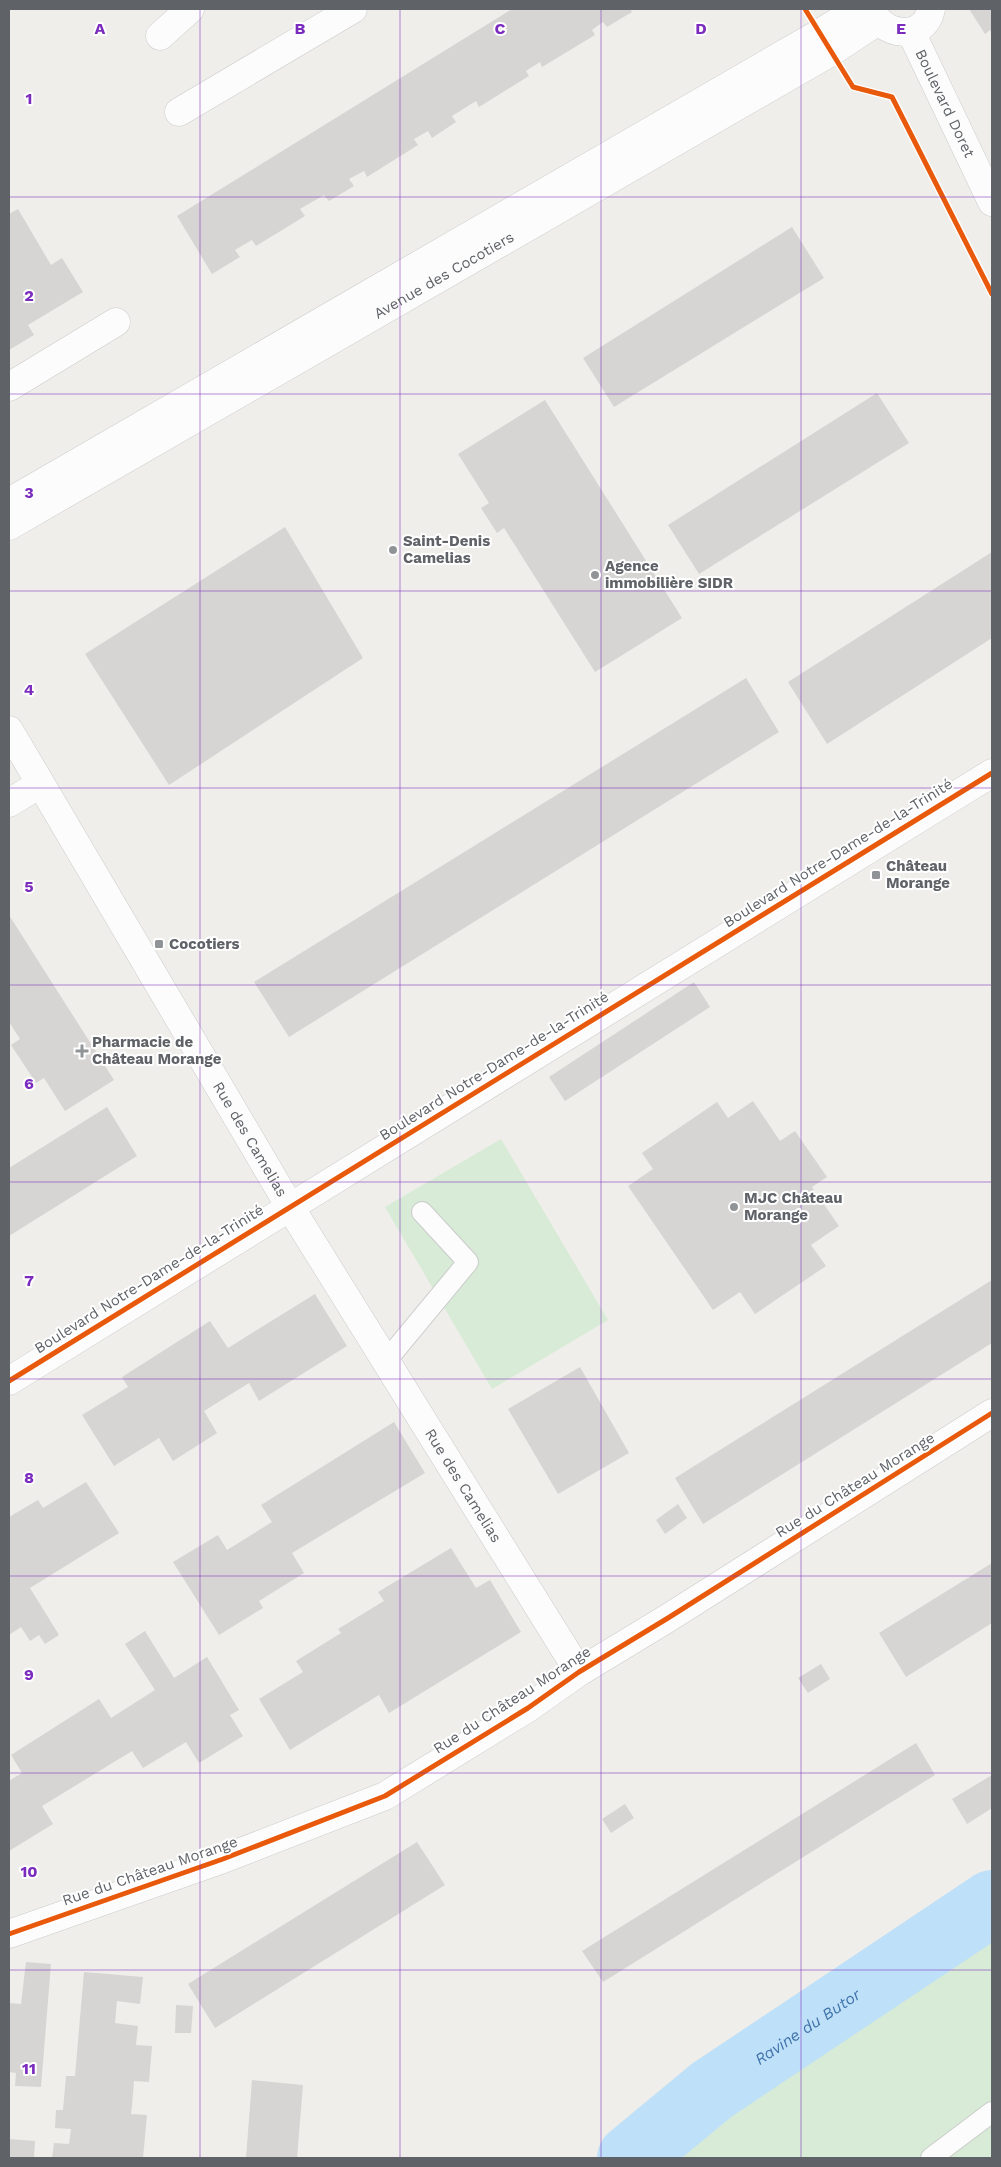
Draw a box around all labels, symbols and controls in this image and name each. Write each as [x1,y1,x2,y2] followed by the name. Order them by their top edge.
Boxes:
[95,19,106,38] text: A
[295,19,306,38] text: B
[495,19,506,38] text: C
[695,19,707,38] text: D
[896,19,906,38] text: E
[911,46,979,161] street label: Boulevard Doret
[26,89,32,108] text: 1
[371,228,517,323] street label: Avenue des Cocotiers
[24,286,34,305] text: 2
[24,483,34,502] text: 3
[403,532,490,567] place label: Saint-Denis Camelias
[387,544,399,556] marker: Saint-Denis Camelias
[605,557,734,592] place label: Agence immobilière SIDR
[589,569,601,581] marker: Agence immobilière SIDR
[24,680,34,699] text: 4
[720,775,956,931] street label: Boulevard Notre-Dame-de-la-Trinité
[886,857,950,892] place label: Château Morange
[870,869,882,881] marker: Château Morange
[24,877,34,896] text: 5
[169,935,240,953] place label: Cocotiers
[153,938,165,950] marker: Cocotiers
[376,988,612,1144] street label: Boulevard Notre-Dame-de-la-Trinité
[92,1033,222,1068] place label: Pharmacie de Château Morange
[76,1045,88,1057] marker: Pharmacie de Château Morange
[24,1074,34,1093] text: 6
[209,1078,291,1200] street label: Rue des Camelias
[744,1189,843,1224] place label: MJC Château Morange
[31,1201,267,1357] street label: Boulevard Notre-Dame-de-la-Trinité
[728,1201,740,1213] marker: MJC Château Morange
[24,1271,34,1290] text: 7
[421,1425,505,1546] street label: Rue des Camelias
[772,1429,938,1541] street label: Rue du Château Morange
[24,1468,34,1487] text: 8
[430,1642,594,1758] street label: Rue du Château Morange
[24,1665,34,1684] text: 9
[60,1833,240,1909] street label: Rue du Château Morange
[20,1862,38,1881] text: 10
[751,1984,864,2068] water label: Ravine du Butor
[22,2059,36,2078] text: 11

